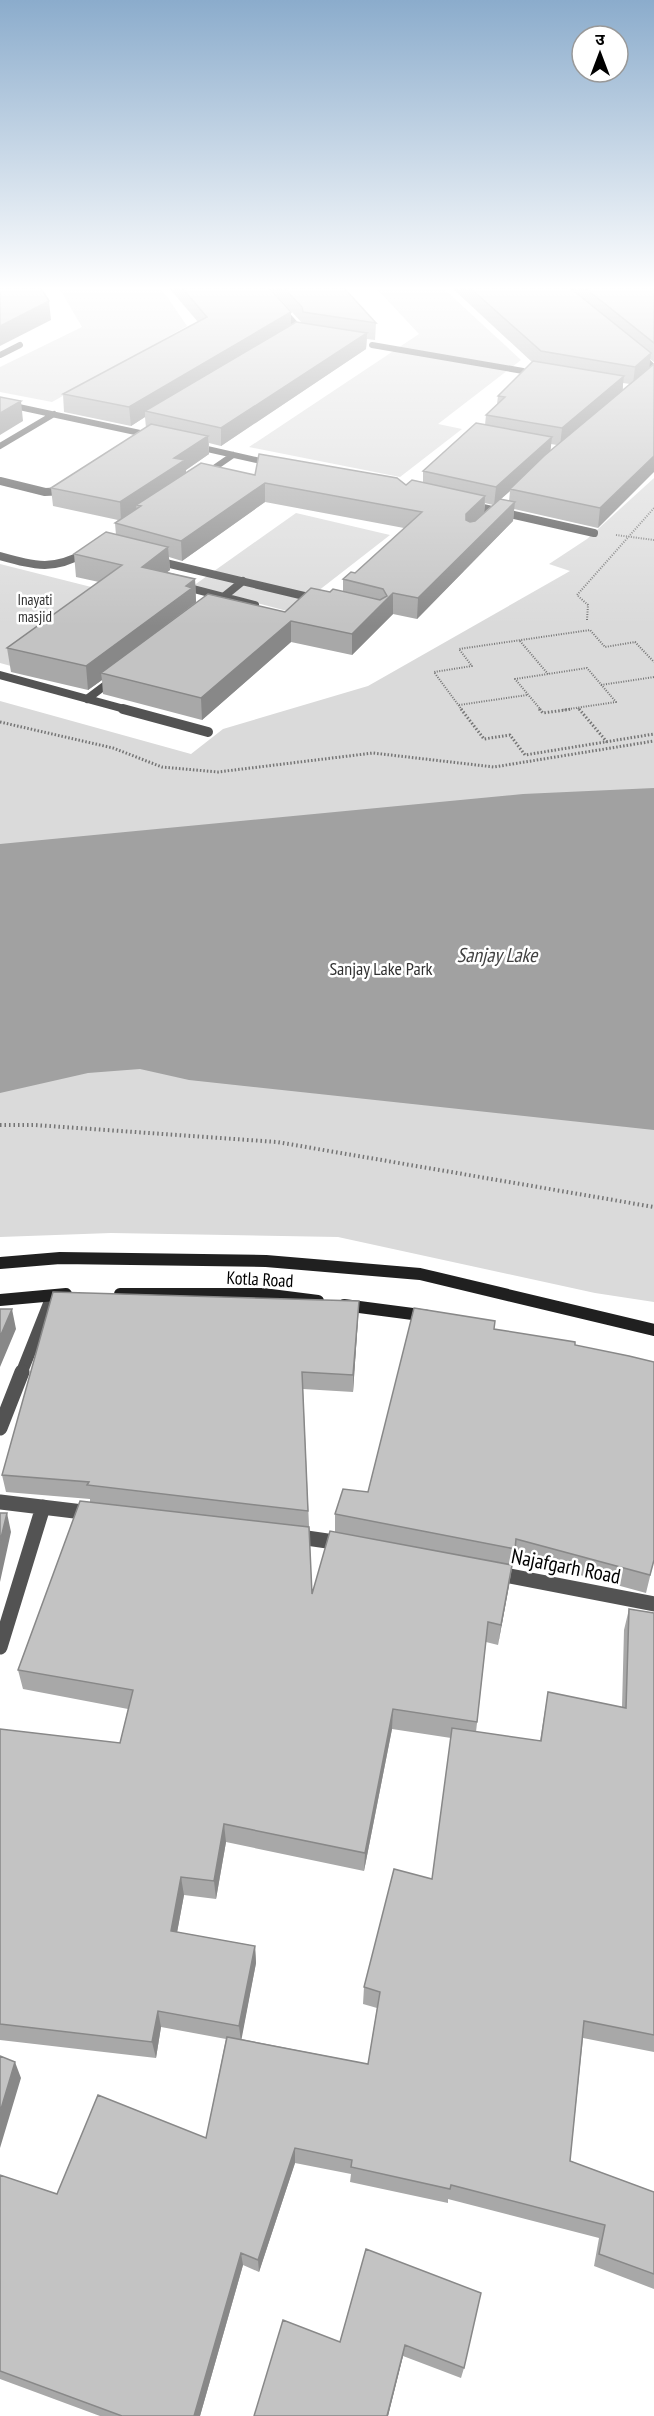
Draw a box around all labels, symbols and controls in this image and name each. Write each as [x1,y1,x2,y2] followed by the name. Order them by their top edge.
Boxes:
[570,24,630,84] north arrow
[595,29,605,49] text: उ
[17,590,53,626] park label: Inayati masjid
[457,942,539,968] water label: Sanjay Lake
[329,957,433,980] park label: Sanjay Lake Park
[226,1266,294,1292] street label: Kotla Road
[509,1542,623,1590] street label: Najafgarh Road

